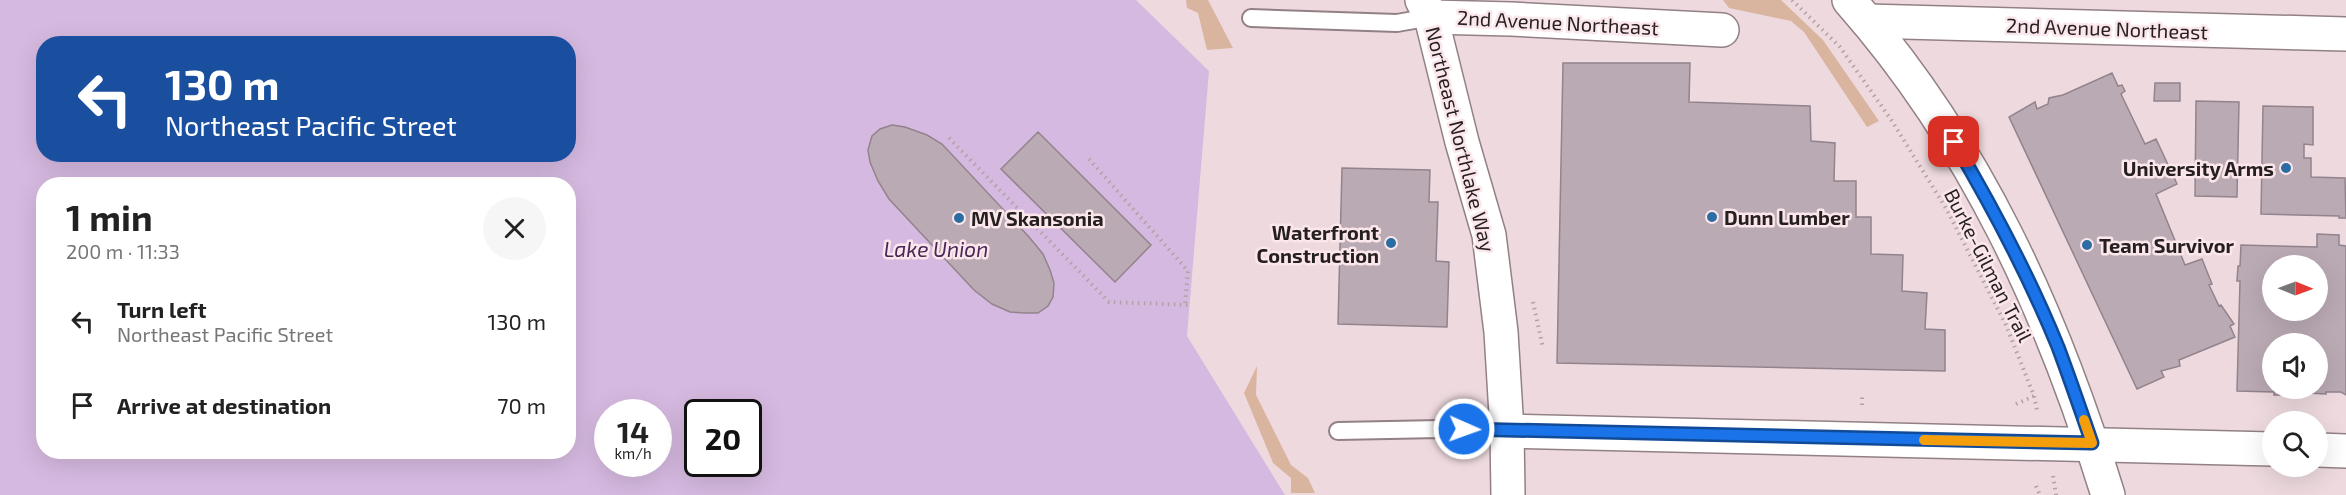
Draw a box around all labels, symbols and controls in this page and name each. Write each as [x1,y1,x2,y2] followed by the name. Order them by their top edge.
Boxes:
[1457,5,1660,39] street label: 2nd Avenue Northeast
[2006,12,2209,44] street label: 2nd Avenue Northeast
[1421,24,1501,255] street label: Northeast Northlake Way
[165,58,280,108] text: 130 m
[66,60,144,138] icon: left
[165,109,457,141] text: Northeast Pacific Street
[1928,116,1979,167] pin
[1937,125,1970,158] icon: arrive
[2123,156,2274,181] place label: University Arms
[2279,161,2293,175] marker: University Arms
[1940,184,2038,346] street label: Burke-Gilman Trail
[66,195,153,238] text: 1 min
[483,197,546,260] button: close
[1724,205,1850,229] place label: Dunn Lumber
[971,206,1104,230] place label: MV Skansonia
[1705,210,1719,224] marker: Dunn Lumber
[952,211,966,225] marker: MV Skansonia
[1256,220,1379,267] place label: Waterfront Construction
[2099,233,2235,257] place label: Team Survivor
[884,236,988,261] water label: Lake Union
[1384,236,1398,250] marker: Waterfront Construction
[2080,238,2094,252] marker: Team Survivor
[66,239,180,263] text: 200 m · 11:33
[2262,255,2328,321] north arrow
[2262,255,2328,477] map controls
[117,296,206,322] text: Turn left
[66,305,99,338] icon: left
[488,308,546,334] text: 130 m
[117,322,333,346] text: Northeast Pacific Street
[2262,333,2328,399] button: sound
[66,389,99,422] icon: arrive
[117,392,331,418] text: Arrive at destination
[497,392,546,418] text: 70 m
[1432,397,1496,461] position arrow
[684,399,762,477] speed limit sign: 20
[2262,411,2328,477] button: search
[617,413,649,449] text: 14
[614,444,652,462] text: km/h

